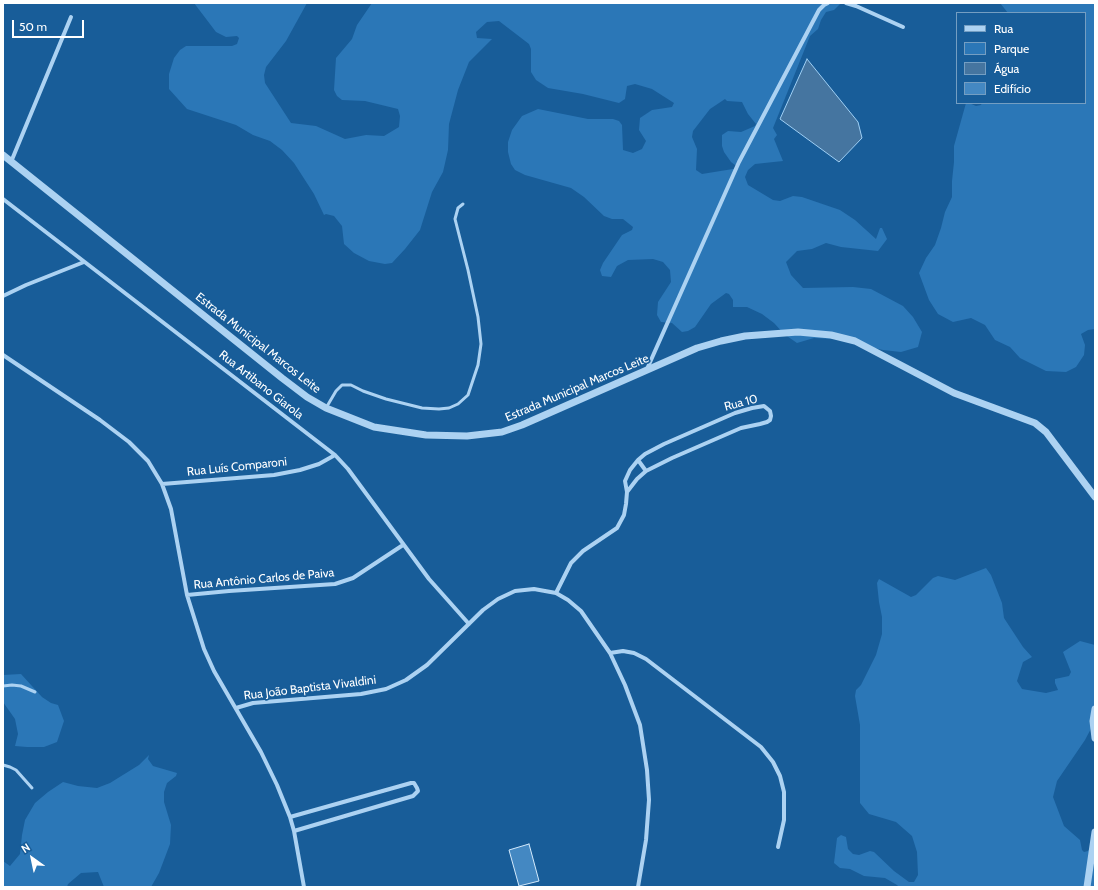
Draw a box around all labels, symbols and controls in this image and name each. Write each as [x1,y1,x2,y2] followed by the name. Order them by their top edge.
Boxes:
[14,12,86,38] scale bar
[956,12,1086,104] legend
[19,19,47,34] text: 50 m
[994,21,1013,36] text: Rua
[994,41,1029,56] text: Parque
[994,61,1019,76] text: Água
[994,81,1031,96] text: Edifício
[193,290,323,396] street label: Estrada Municipal Marcos Leite
[216,348,306,422] street label: Rua Artibano Giarola
[503,351,651,425] street label: Estrada Municipal Marcos Leite
[723,392,759,414] street label: Rua 10
[186,455,288,479] street label: Rua Luís Comparoni
[193,566,335,592] street label: Rua Antônio Carlos de Paiva
[243,673,377,703] street label: Rua João Baptista Vivaldini
[12,838,52,878] north arrow
[18,840,33,856] text: N

